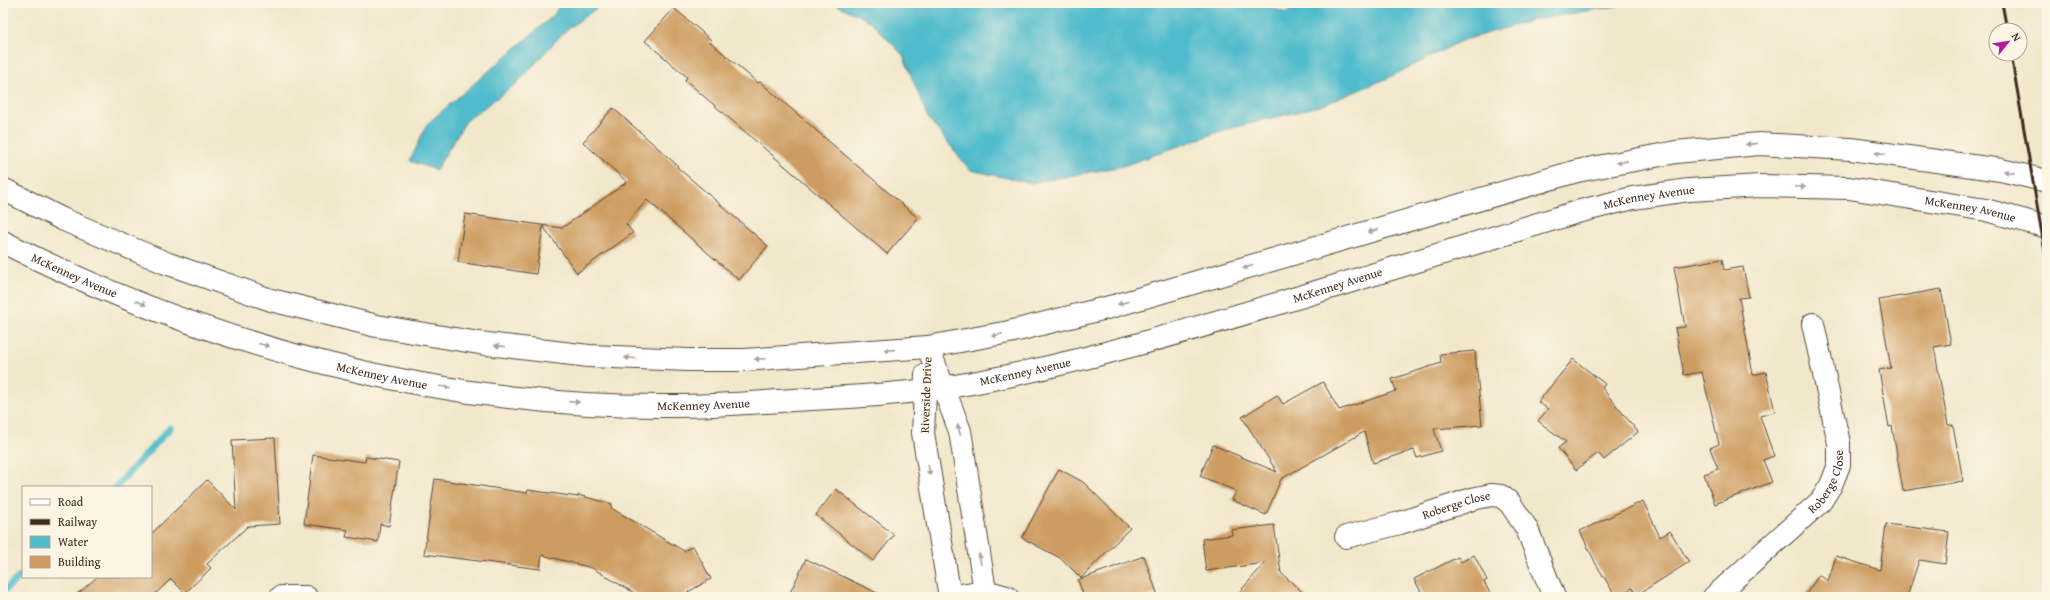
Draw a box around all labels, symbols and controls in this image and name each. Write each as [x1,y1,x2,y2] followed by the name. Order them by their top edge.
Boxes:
[1988,22,2028,62] north arrow
[2008,30,2026,45] text: N
[1745,141,1757,148] one-way arrow
[1874,150,1886,156] one-way arrow
[1616,160,1628,166] one-way arrow
[2003,169,2015,175] one-way arrow
[1601,181,1695,213] street label: McKenney Avenue
[1794,184,1807,190] one-way arrow
[1924,191,2018,226] street label: McKenney Avenue
[1366,228,1379,234] one-way arrow
[29,248,121,302] street label: McKenney Avenue
[1291,263,1385,307] street label: McKenney Avenue
[1242,264,1254,270] one-way arrow
[135,300,147,306] one-way arrow
[1117,301,1129,307] one-way arrow
[991,332,1003,338] one-way arrow
[258,342,270,348] one-way arrow
[494,343,506,349] one-way arrow
[883,347,895,354] one-way arrow
[978,353,1073,389] street label: McKenney Avenue
[623,355,636,361] one-way arrow
[754,355,766,362] one-way arrow
[916,356,935,433] street label: Riverside Drive
[335,357,429,393] street label: McKenney Avenue
[439,384,451,390] one-way arrow
[657,394,751,414] street label: McKenney Avenue
[568,399,581,405] one-way arrow
[956,424,962,436] one-way arrow
[1804,450,1847,517] street label: Roberge Close
[926,464,932,476] one-way arrow
[22,486,152,578] legend
[1420,486,1492,523] street label: Roberge Close
[58,493,84,510] text: Road
[58,513,97,530] text: Railway
[58,533,88,550] text: Water
[58,553,101,570] text: Building
[977,553,983,565] one-way arrow

